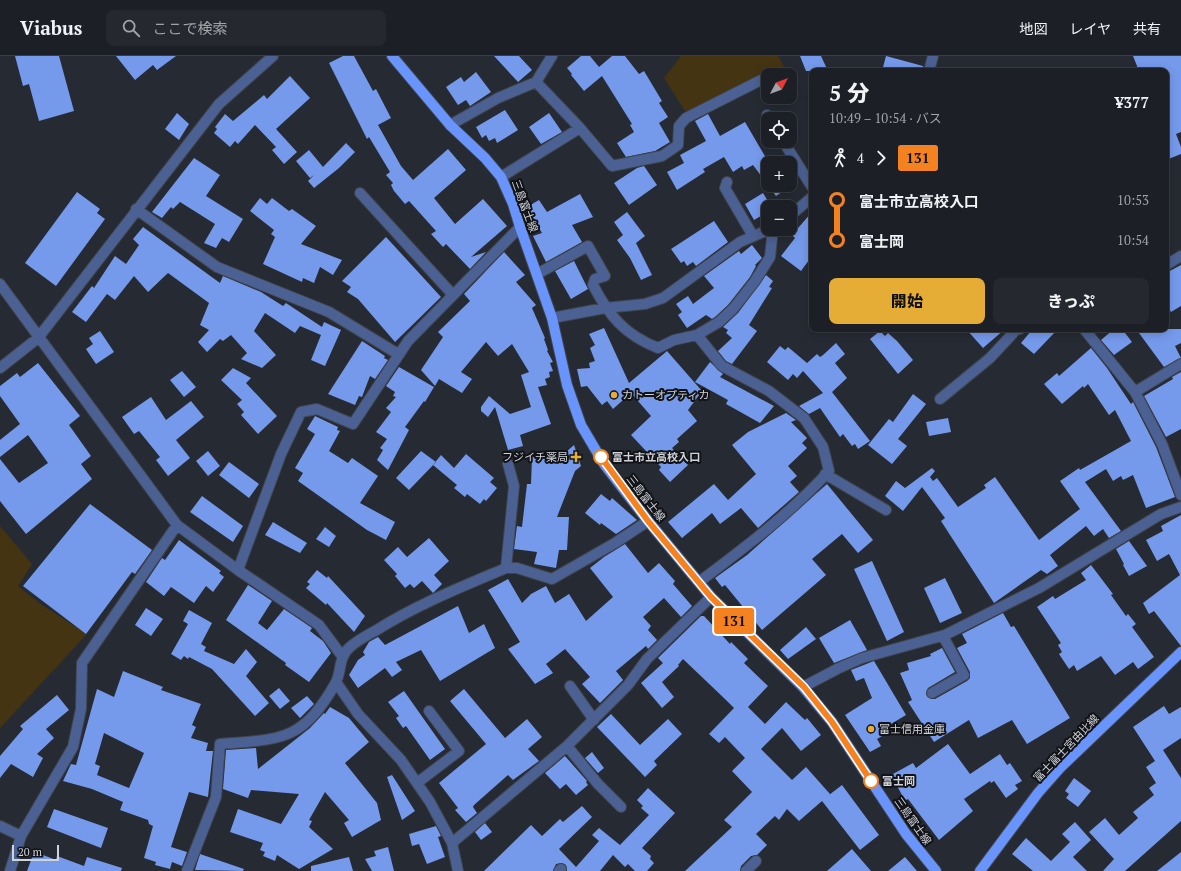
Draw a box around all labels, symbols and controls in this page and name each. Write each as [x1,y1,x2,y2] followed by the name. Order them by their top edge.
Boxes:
[106,10,386,46] search box
[20,15,82,40] text: Viabus
[120,17,142,39] icon: search
[152,18,227,38] text: ここで検索
[1019,19,1047,38] text: 地図
[1069,19,1111,38] text: レイヤ
[1133,19,1161,38] text: 共有
[761,68,797,104] north arrow
[761,68,797,236] map controls
[829,78,869,107] text: 5 分
[1115,92,1149,112] text: ¥377
[829,109,942,127] text: 10:49 – 10:54 · バス
[761,112,797,148] button: locate
[829,147,851,169] icon: walk
[870,147,892,169] icon: forward
[906,148,930,167] text: 131
[857,149,864,167] text: 4
[761,156,797,192] button: +
[509,178,541,234] street label: 三島富士線
[859,191,979,211] text: 富士市立高校入口
[1117,191,1149,209] text: 10:53
[761,200,797,236] button: −
[859,231,904,251] text: 富士岡
[1117,231,1149,249] text: 10:54
[829,278,985,324] button: 開始
[993,278,1149,324] button: きっぷ
[622,388,709,402] place label: カトーオプティカ
[609,390,619,400] marker: カトーオプティカ
[593,449,609,465] marker: 富士市立高校入口
[502,450,568,464] place label: フジイチ薬局
[612,450,700,464] place label: 富士市立高校入口
[571,452,581,462] marker: フジイチ薬局
[624,472,668,524] street label: 三島富士線
[711,608,757,634] line badge: 131
[722,611,746,630] text: 131
[1030,711,1102,785] street label: 富士富士宮由比線
[879,722,945,736] place label: 富士信用金庫
[866,724,876,734] marker: 富士信用金庫
[863,773,879,789] marker: 富士岡
[882,774,915,788] place label: 富士岡
[891,794,935,848] street label: 三島富士線
[12,843,59,862] scale bar
[18,845,42,859] text: 20 m

